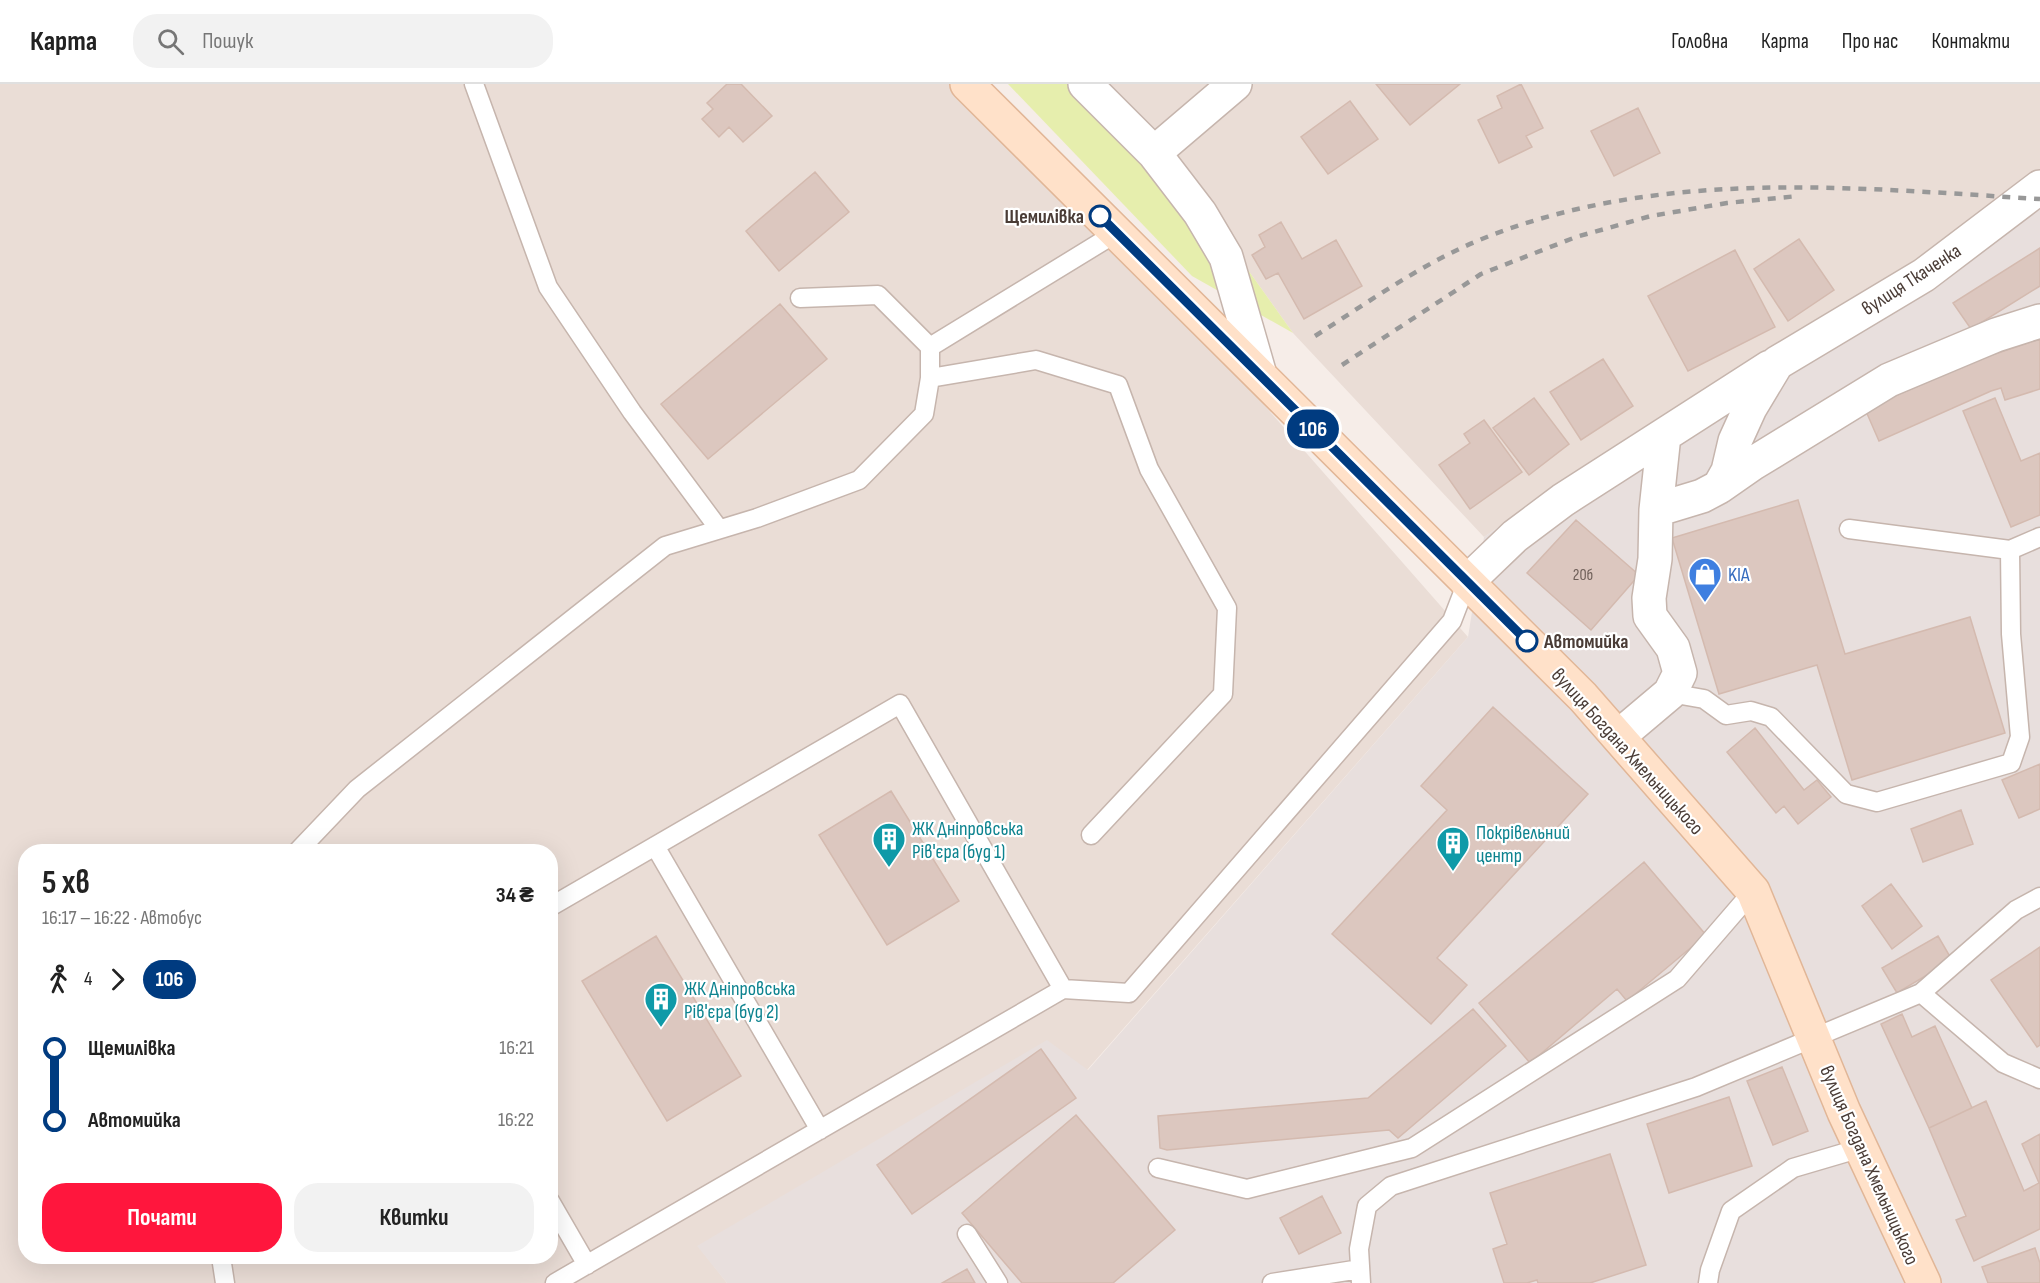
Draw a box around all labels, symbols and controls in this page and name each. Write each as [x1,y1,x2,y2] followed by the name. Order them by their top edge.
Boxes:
[133,14,553,68] search box
[30,25,97,58] text: Карта
[154,25,187,58] icon: search
[202,28,253,55] text: Пошук
[1671,29,1728,54] text: Головна
[1761,29,1809,54] text: Карта
[1842,29,1898,54] text: Про нас
[1931,29,2010,54] text: Контакти
[1005,205,1084,229] place label: Щемилівка
[1089,205,1111,227] marker: Щемилівка
[1857,239,1966,321] street label: вулиця Ткаченка
[1278,410,1348,448] line badge: 106
[1299,417,1327,442] text: 106
[1687,556,1723,603] shop icon: KIA
[1728,563,1750,587] place label: KIA
[1573,566,1593,585] house number: 20б
[1516,630,1538,652] marker: Автомийка
[1543,630,1628,654] place label: Автомийка
[1546,663,1708,840] street label: вулиця Богдана Хмельницького
[912,817,1024,864] place label: ЖК Дніпровська Рів'єра (буд 1)
[871,821,907,868] building icon: ЖК Дніпровська Рів'єра (буд 1)
[1476,821,1570,868] place label: Покрівельний центр
[1435,825,1471,872] building icon: Покрівельний центр
[42,863,90,903] text: 5 хв
[496,882,534,909] text: 34 ₴
[42,906,202,930] text: 16:17 – 16:22 · Автобус
[42,963,75,996] icon: walk
[101,963,134,996] icon: forward
[84,967,92,991] text: 4
[155,967,184,992] text: 106
[684,977,796,1024] place label: ЖК Дніпровська Рів'єра (буд 2)
[643,981,679,1028] building icon: ЖК Дніпровська Рів'єра (буд 2)
[88,1035,175,1062] text: Щемилівка
[499,1036,534,1060] text: 16:21
[1814,1062,1924,1269] street label: вулиця Богдана Хмельницького
[88,1107,181,1134] text: Автомийка
[498,1108,534,1132] text: 16:22
[42,1183,282,1252] button: Почати
[294,1183,534,1252] button: Квитки

